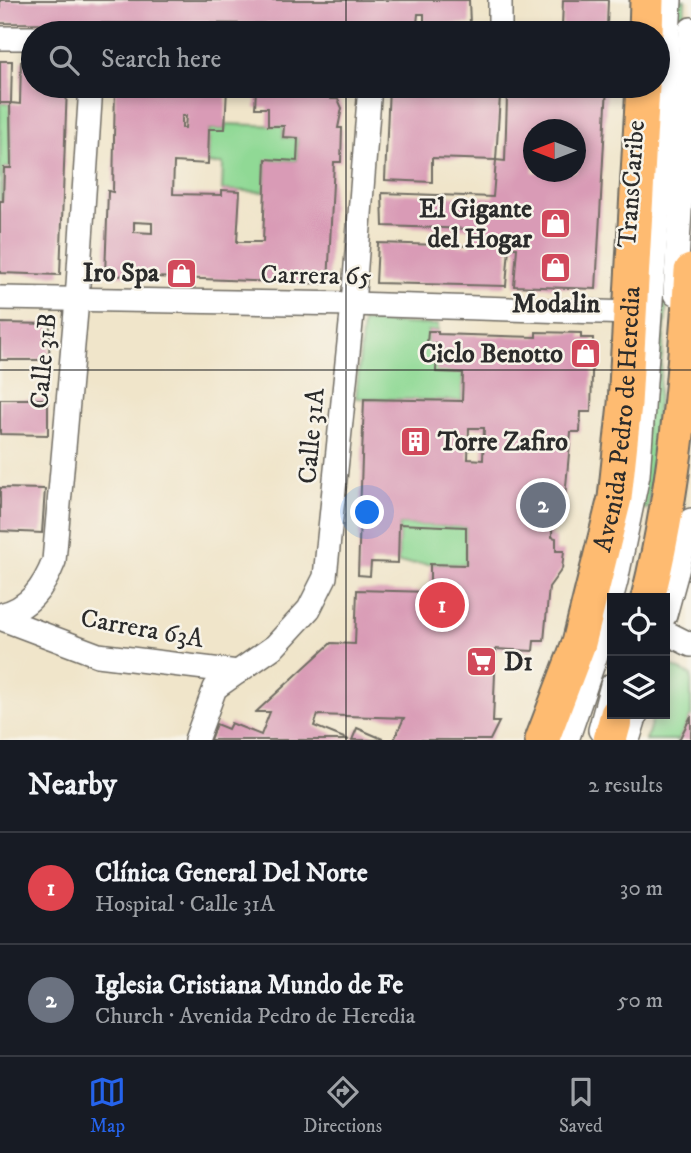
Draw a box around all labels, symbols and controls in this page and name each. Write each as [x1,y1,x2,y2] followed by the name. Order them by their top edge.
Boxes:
[21,21,670,98] search box
[45,41,83,79] icon: search
[101,43,221,76] text: Search here
[523,119,586,182] north arrow
[611,119,653,249] street label: TransCaribe
[419,193,532,256] place label: El Gigante del Hogar
[538,207,572,241] shop icon: El Gigante del Hogar
[539,251,573,285] shop icon: Modalin
[165,256,199,290] shop icon: Iro Spa
[83,257,160,290] place label: Iro Spa
[260,259,372,293] street label: Carrera 65
[586,285,648,555] street label: Avenida Pedro de Heredia
[512,288,600,321] place label: Modalin
[23,312,65,410] street label: Calle 31B
[569,337,603,371] shop icon: Ciclo Benotto
[419,338,563,371] place label: Ciclo Benotto
[291,386,333,485] street label: Calle 31A
[398,425,432,459] building icon: Torre Zafiro
[437,426,568,459] place label: Torre Zafiro
[520,479,566,531] pin: 2
[350,495,384,529] your location
[419,579,465,631] pin: 1
[607,593,670,719] map controls
[607,593,670,656] button: locate
[78,602,207,656] street label: Carrera 63A
[464,645,498,679] supermarket icon: D1
[504,646,533,679] place label: D1
[607,656,670,719] button: layers
[28,767,117,804] text: Nearby
[588,771,663,800] text: 2 results
[95,857,368,890] text: Clínica General Del Norte
[47,874,55,903] text: 1
[620,874,663,903] text: 30 m
[95,890,275,919] text: Hospital · Calle 31A
[95,969,403,1002] text: Iglesia Cristiana Mundo de Fe
[45,986,57,1015] text: 2
[617,986,663,1015] text: 50 m
[95,1002,415,1031] text: Church · Avenida Pedro de Heredia
[88,1073,126,1138] tab: Map
[303,1073,382,1138] tab: Directions
[559,1073,603,1138] tab: Saved

